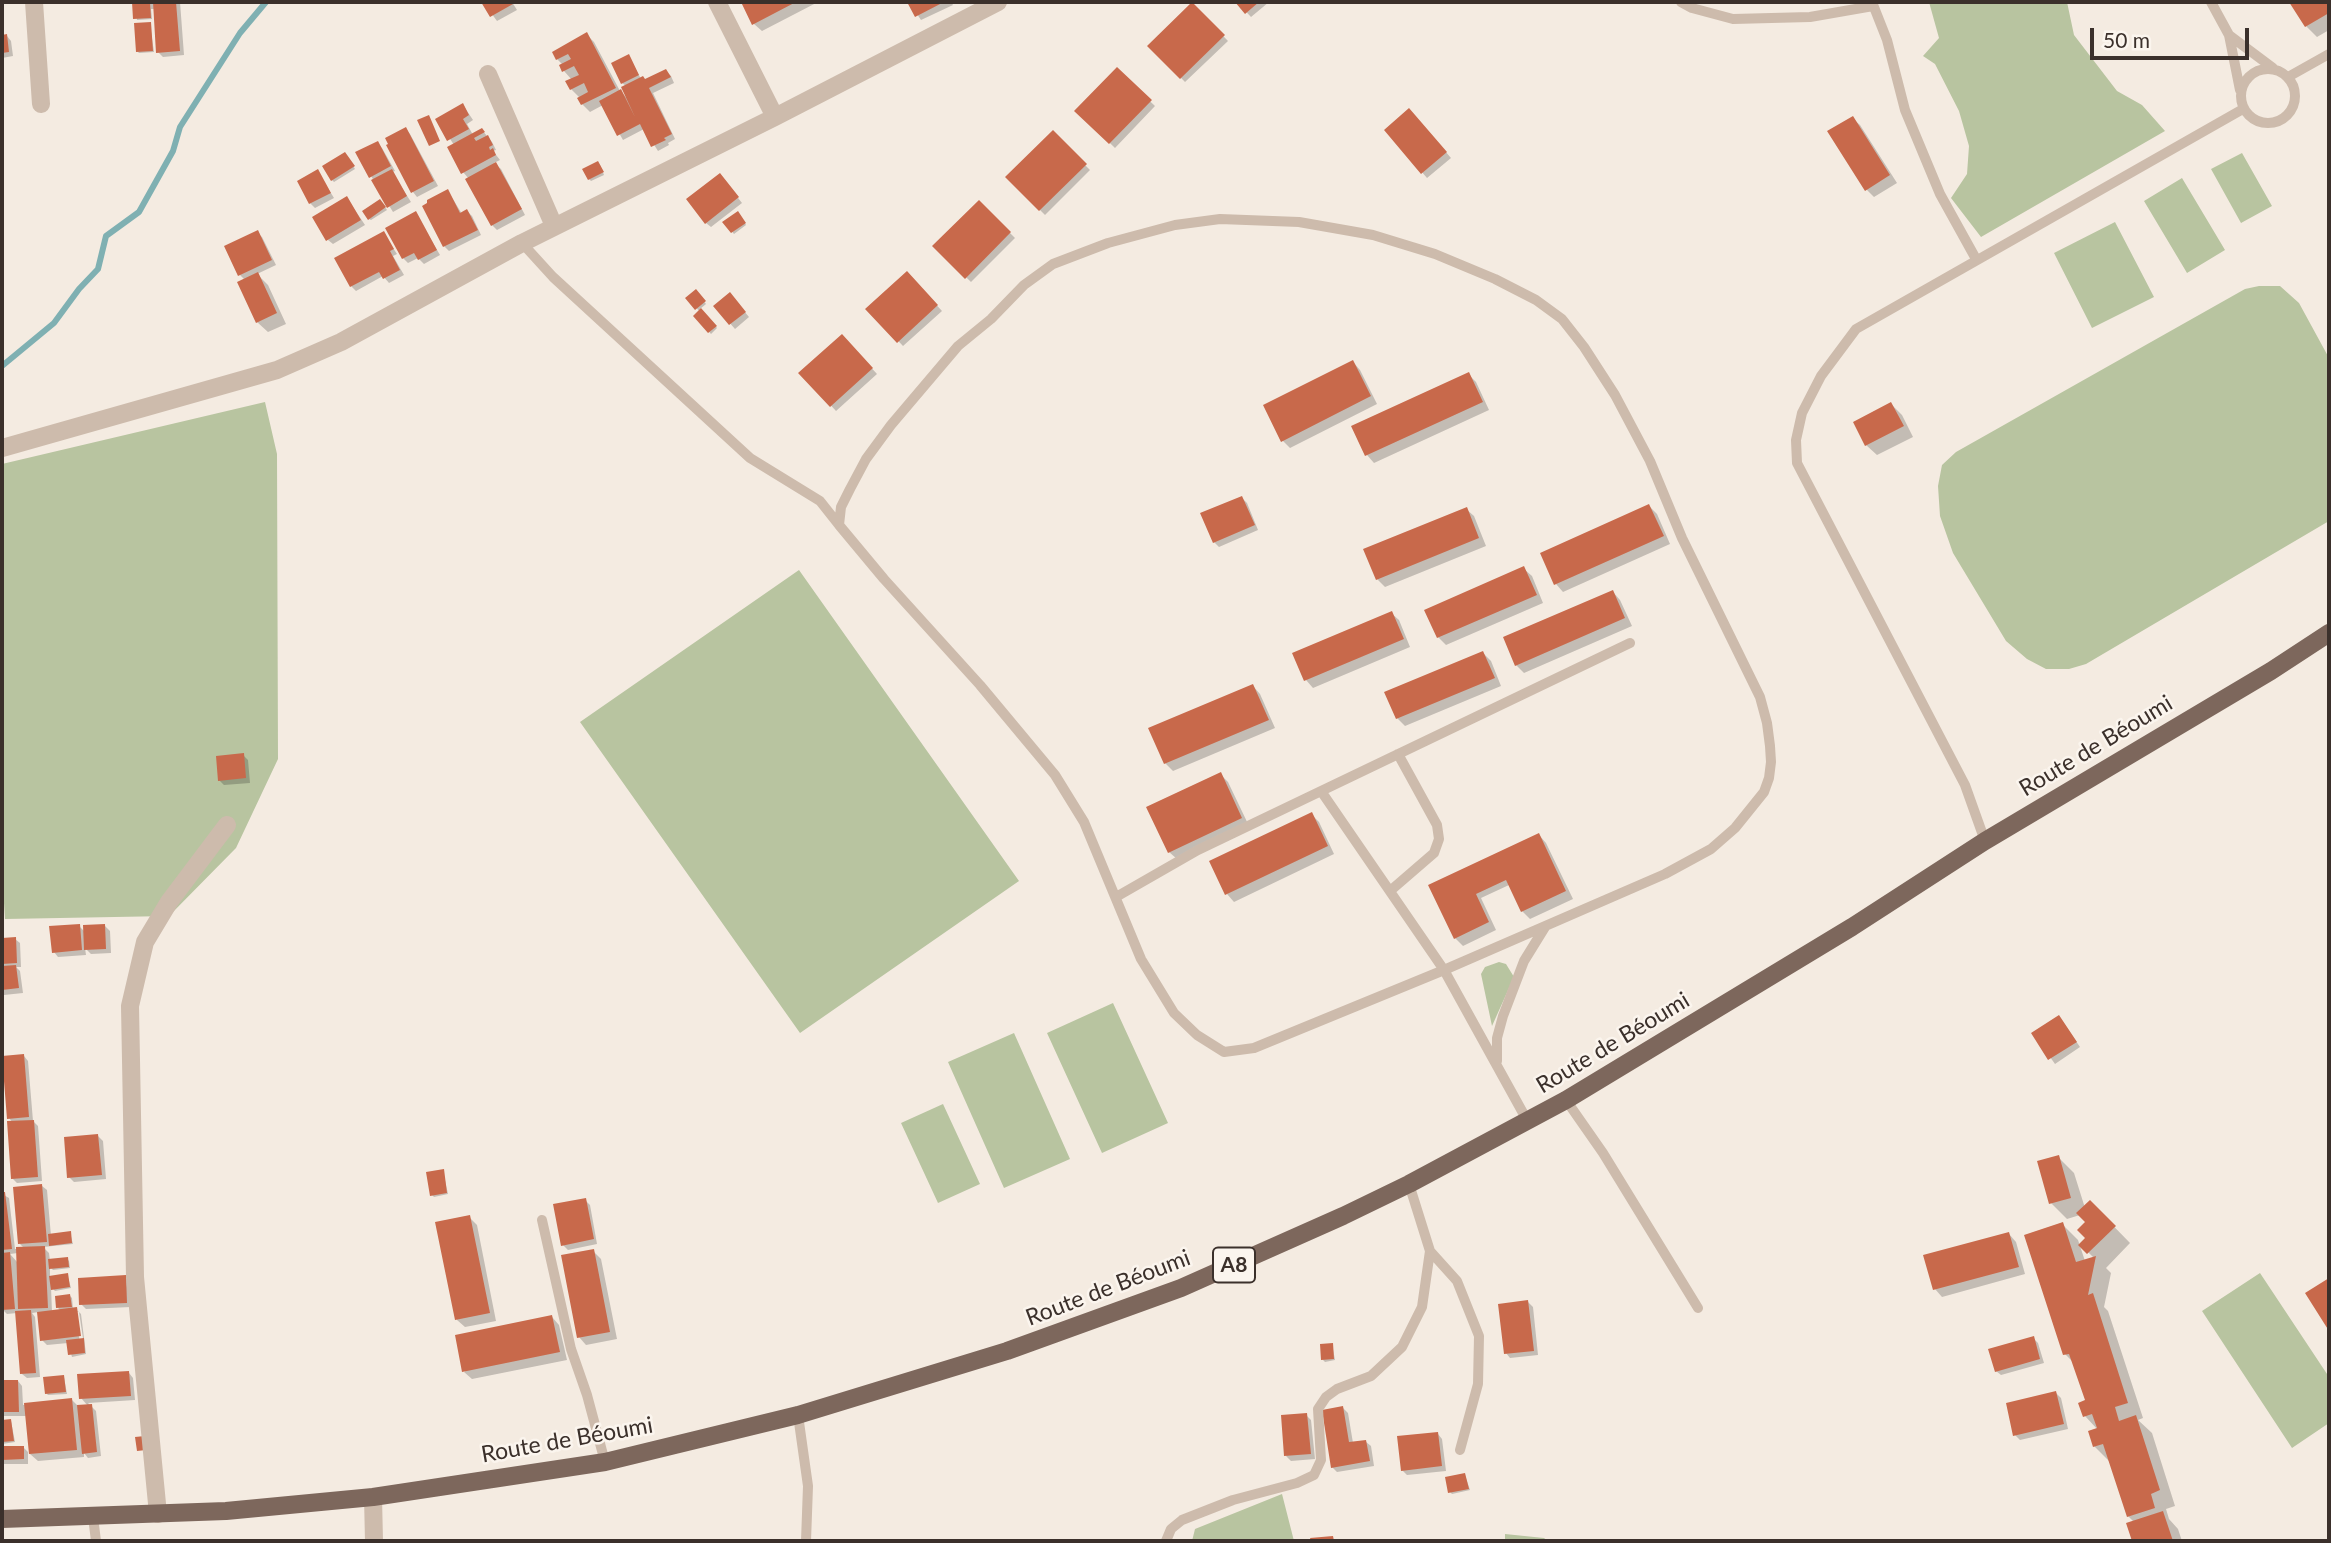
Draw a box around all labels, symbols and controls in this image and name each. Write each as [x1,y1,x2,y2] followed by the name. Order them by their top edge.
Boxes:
[2093,14,2252,58] scale bar
[2103,27,2150,52] text: 50 m
[2014,689,2178,803] street label: Route de Béoumi
[1531,986,1695,1100] street label: Route de Béoumi
[1022,1244,1194,1332] street label: Route de Béoumi
[1213,1248,1255,1282] road number: A8
[479,1411,655,1469] street label: Route de Béoumi

